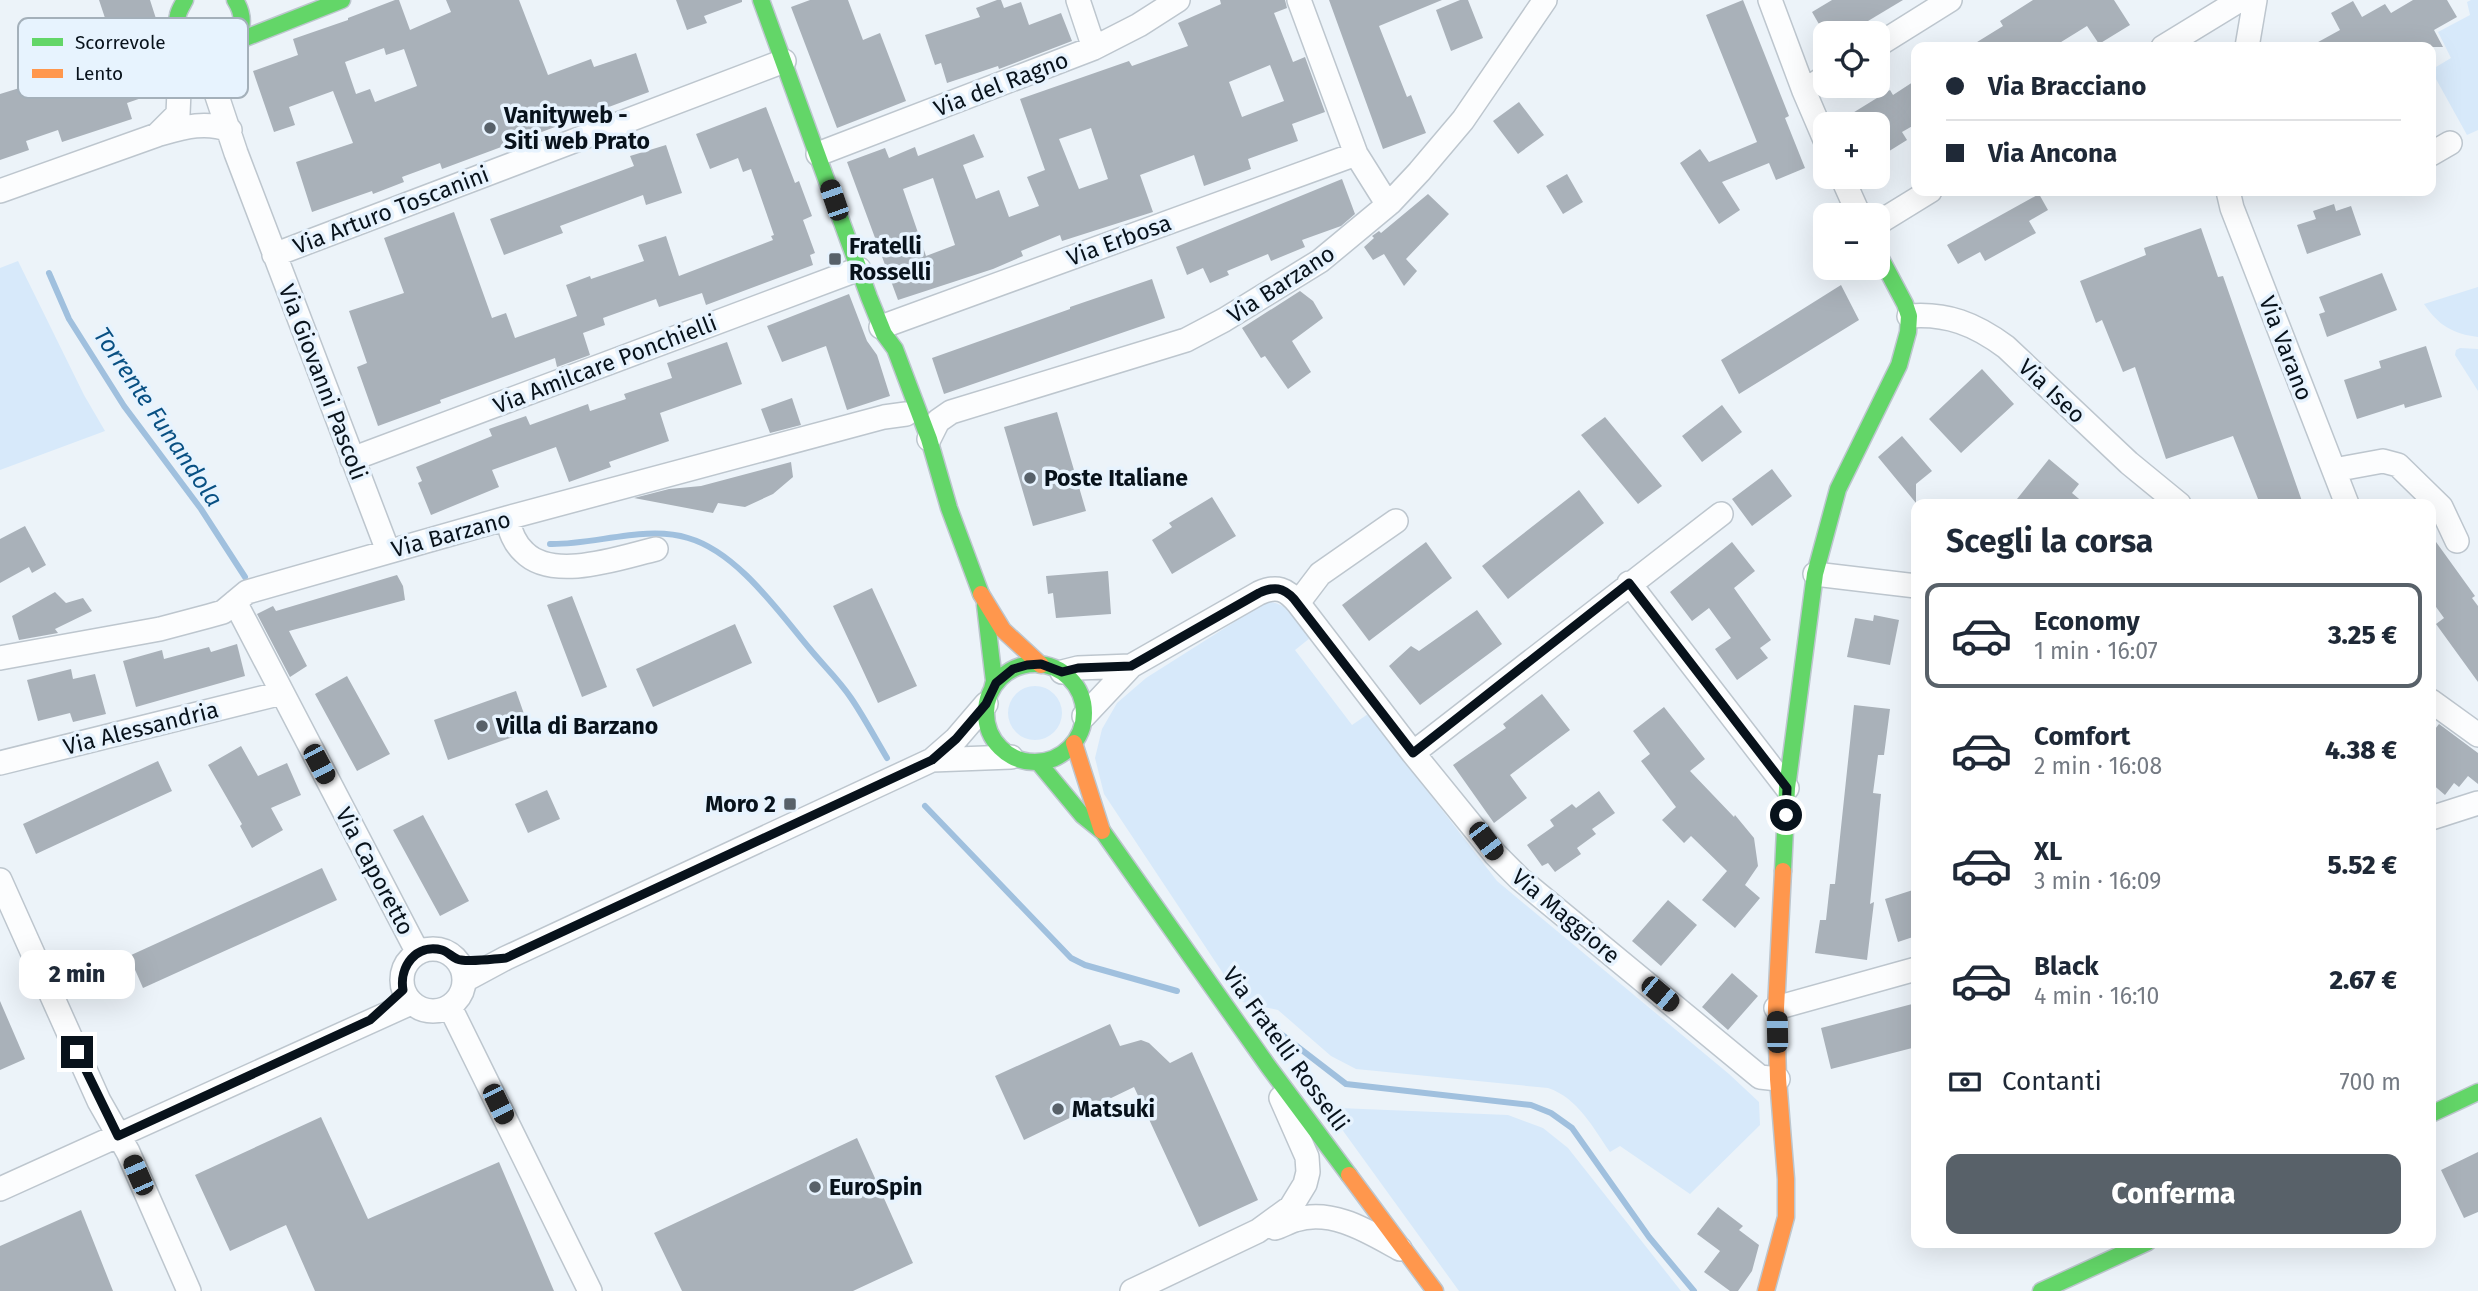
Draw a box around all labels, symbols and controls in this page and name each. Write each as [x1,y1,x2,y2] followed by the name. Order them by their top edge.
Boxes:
[18,18,248,98] legend
[1813,21,1890,280] map controls
[1813,21,1890,98] button: locate
[75,31,166,54] text: Scorrevole
[930,46,1072,122] street label: Via del Ragno
[75,62,123,85] text: Lento
[1988,71,2147,102] text: Via Bracciano
[503,101,650,155] place label: Vanityweb - Siti web Prato
[1813,112,1890,189] button: +
[482,120,498,136] marker: Vanityweb - Siti web Prato
[1988,138,2117,169] text: Via Ancona
[289,160,493,260] street label: Via Arturo Toscanini
[818,177,851,223] car
[1813,203,1890,280] button: −
[1063,208,1175,272] street label: Via Erbosa
[849,232,931,286] place label: Fratelli Rosselli
[1222,239,1340,329] street label: Via Barzano
[827,251,843,267] marker: Fratelli Rosselli
[273,280,373,484] street label: Via Giovanni Pascoli
[2253,292,2319,404] street label: Via Varano
[489,308,721,420] street label: Via Amilcare Ponchielli
[88,322,228,512] water label: Torrente Funandola
[2013,353,2091,429] street label: Via Iseo
[1044,464,1188,492] place label: Poste Italiane
[1022,470,1038,486] marker: Poste Italiane
[388,505,514,563] street label: Via Barzano
[1946,522,2153,560] text: Scegli la corsa
[1950,604,2013,667] icon: car
[2034,606,2140,637] text: Economy
[2328,620,2397,651] text: 3.25 €
[2034,637,2158,665] text: 1 min · 16:07
[61,695,221,761] street label: Via Alessandria
[495,712,658,740] place label: Villa di Barzano
[474,718,490,734] marker: Villa di Barzano
[1950,719,2013,782] icon: car
[2034,721,2130,752] text: Comfort
[2325,735,2397,766] text: 4.38 €
[300,741,339,787] car
[2034,752,2162,780] text: 2 min · 16:08
[705,790,776,818] place label: Moro 2
[782,796,798,812] marker: Moro 2
[1770,799,1802,831] route start
[330,802,420,940] street label: Via Caporetto
[1465,818,1508,864] car
[1950,834,2013,897] icon: car
[2034,836,2062,867] text: XL
[2327,850,2397,881] text: 5.52 €
[1506,863,1626,969] street label: Via Maggiore
[2034,867,2161,895] text: 3 min · 16:09
[1950,949,2013,1012] icon: car
[19,950,135,1000] callout: 2 min
[2034,951,2099,982] text: Black
[49,960,105,988] text: 2 min
[1217,961,1355,1137] street label: Via Fratelli Rosselli
[2329,965,2397,996] text: 2.67 €
[1638,972,1683,1016] car
[2034,982,2159,1010] text: 4 min · 16:10
[1767,1011,1788,1053] car
[61,1036,93,1068] route end
[1946,1063,1984,1101] icon: cash
[2002,1066,2102,1097] text: Contanti
[2340,1068,2401,1096] text: 700 m
[480,1081,517,1127] car
[1072,1095,1155,1123] place label: Matsuki
[1050,1101,1066,1117] marker: Matsuki
[120,1152,157,1198] car
[1946,1154,2401,1234] button: Conferma
[829,1173,923,1201] place label: EuroSpin
[807,1179,823,1195] marker: EuroSpin

